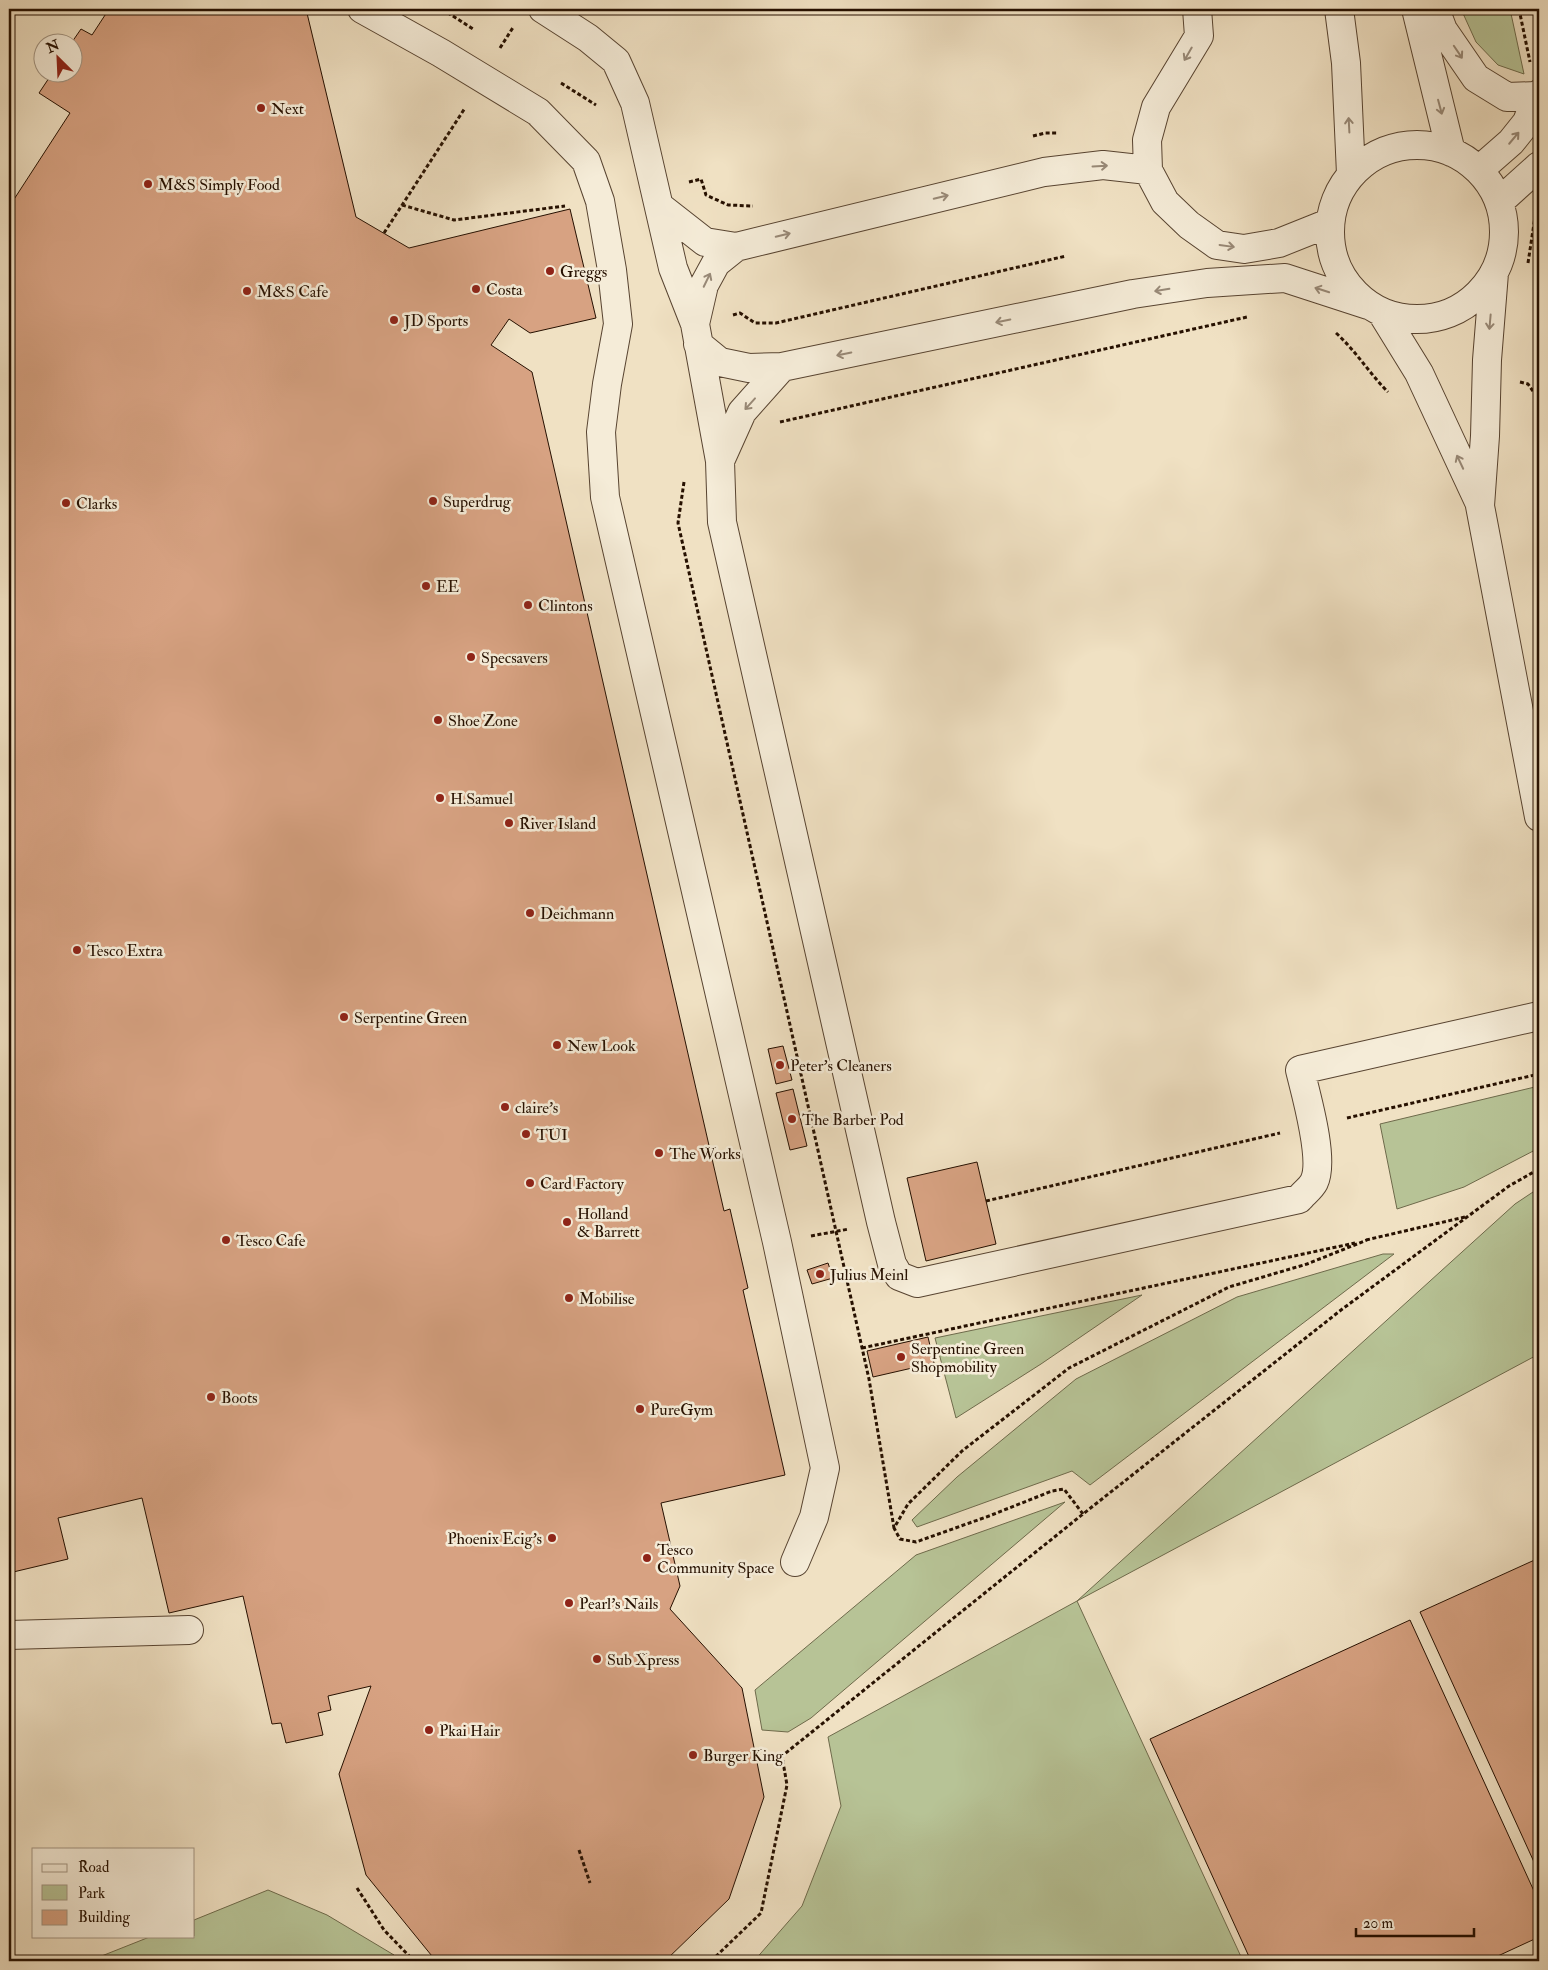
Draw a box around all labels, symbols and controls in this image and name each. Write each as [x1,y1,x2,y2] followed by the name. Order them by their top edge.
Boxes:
[32,32,82,82] north arrow
[43,36,63,57] text: N
[1453,44,1463,58] one-way arrow
[1183,47,1193,61] one-way arrow
[271,99,304,119] place label: Next
[1435,99,1445,115] one-way arrow
[255,102,267,114] marker: Next
[1344,118,1353,134] one-way arrow
[1509,132,1520,145] one-way arrow
[1092,161,1108,170] one-way arrow
[158,175,280,196] place label: M&S Simply Food
[142,178,154,190] marker: M&S Simply Food
[932,192,948,201] one-way arrow
[775,230,791,239] one-way arrow
[1218,242,1234,252] one-way arrow
[560,262,607,282] place label: Greggs
[544,265,556,277] marker: Greggs
[703,273,712,288] one-way arrow
[486,280,523,300] place label: Costa
[257,282,328,302] place label: M&S Cafe
[470,283,482,295] marker: Costa
[241,285,253,297] marker: M&S Cafe
[1154,285,1170,295] one-way arrow
[1314,285,1330,295] one-way arrow
[403,311,468,332] place label: JD Sports
[388,314,400,326] marker: JD Sports
[1485,314,1495,330] one-way arrow
[995,317,1011,327] one-way arrow
[836,350,852,360] one-way arrow
[744,397,755,410] one-way arrow
[1454,455,1464,470] one-way arrow
[443,492,512,513] place label: Superdrug
[76,494,117,514] place label: Clarks
[427,495,439,507] marker: Superdrug
[60,497,72,509] marker: Clarks
[436,577,459,597] place label: EE
[420,580,432,592] marker: EE
[538,596,593,616] place label: Clintons
[522,599,534,611] marker: Clintons
[481,648,548,669] place label: Specsavers
[465,651,477,663] marker: Specsavers
[448,711,518,731] place label: Shoe Zone
[432,714,444,726] marker: Shoe Zone
[450,789,513,809] place label: H.Samuel
[434,792,446,804] marker: H.Samuel
[519,814,596,834] place label: River Island
[503,817,515,829] marker: River Island
[540,904,614,924] place label: Deichmann
[524,907,536,919] marker: Deichmann
[87,941,163,961] place label: Tesco Extra
[71,944,83,956] marker: Tesco Extra
[354,1008,467,1029] place label: Serpentine Green
[338,1011,350,1023] marker: Serpentine Green
[567,1036,636,1056] place label: New Look
[551,1039,563,1051] marker: New Look
[790,1056,892,1076] place label: Peter's Cleaners
[774,1059,786,1071] marker: Peter's Cleaners
[515,1098,558,1118] place label: claire's
[499,1101,511,1113] marker: claire's
[802,1110,904,1130] place label: The Barber Pod
[786,1113,798,1125] marker: The Barber Pod
[536,1125,568,1145] place label: TUI
[520,1128,532,1140] marker: TUI
[669,1144,741,1164] place label: The Works
[653,1147,665,1159] marker: The Works
[540,1174,625,1194] place label: Card Factory
[524,1177,536,1189] marker: Card Factory
[577,1204,640,1242] place label: Holland & Barrett
[561,1216,573,1228] marker: Holland & Barrett
[236,1231,306,1251] place label: Tesco Cafe
[220,1234,232,1246] marker: Tesco Cafe
[829,1265,908,1286] place label: Julius Meinl
[814,1268,826,1280] marker: Julius Meinl
[579,1289,635,1309] place label: Mobilise
[563,1292,575,1304] marker: Mobilise
[911,1339,1024,1378] place label: Serpentine Green Shopmobility
[895,1351,907,1363] marker: Serpentine Green Shopmobility
[221,1388,258,1408] place label: Boots
[205,1391,217,1403] marker: Boots
[650,1400,714,1420] place label: PureGym
[634,1403,646,1415] marker: PureGym
[447,1529,542,1549] place label: Phoenix Ecig's
[546,1532,558,1544] marker: Phoenix Ecig's
[657,1540,774,1579] place label: Tesco Community Space
[641,1552,653,1564] marker: Tesco Community Space
[579,1594,658,1614] place label: Pearl's Nails
[563,1597,575,1609] marker: Pearl's Nails
[607,1650,679,1671] place label: Sub Xpress
[591,1653,603,1665] marker: Sub Xpress
[439,1721,500,1741] place label: Pkai Hair
[423,1724,435,1736] marker: Pkai Hair
[703,1746,784,1766] place label: Burger King
[687,1749,699,1761] marker: Burger King
[32,1848,195,1938] legend
[78,1858,110,1877] text: Road
[78,1884,105,1903] text: Park
[1356,1905,1473,1937] scale bar
[78,1908,130,1927] text: Building
[1363,1914,1393,1933] text: 20 m

